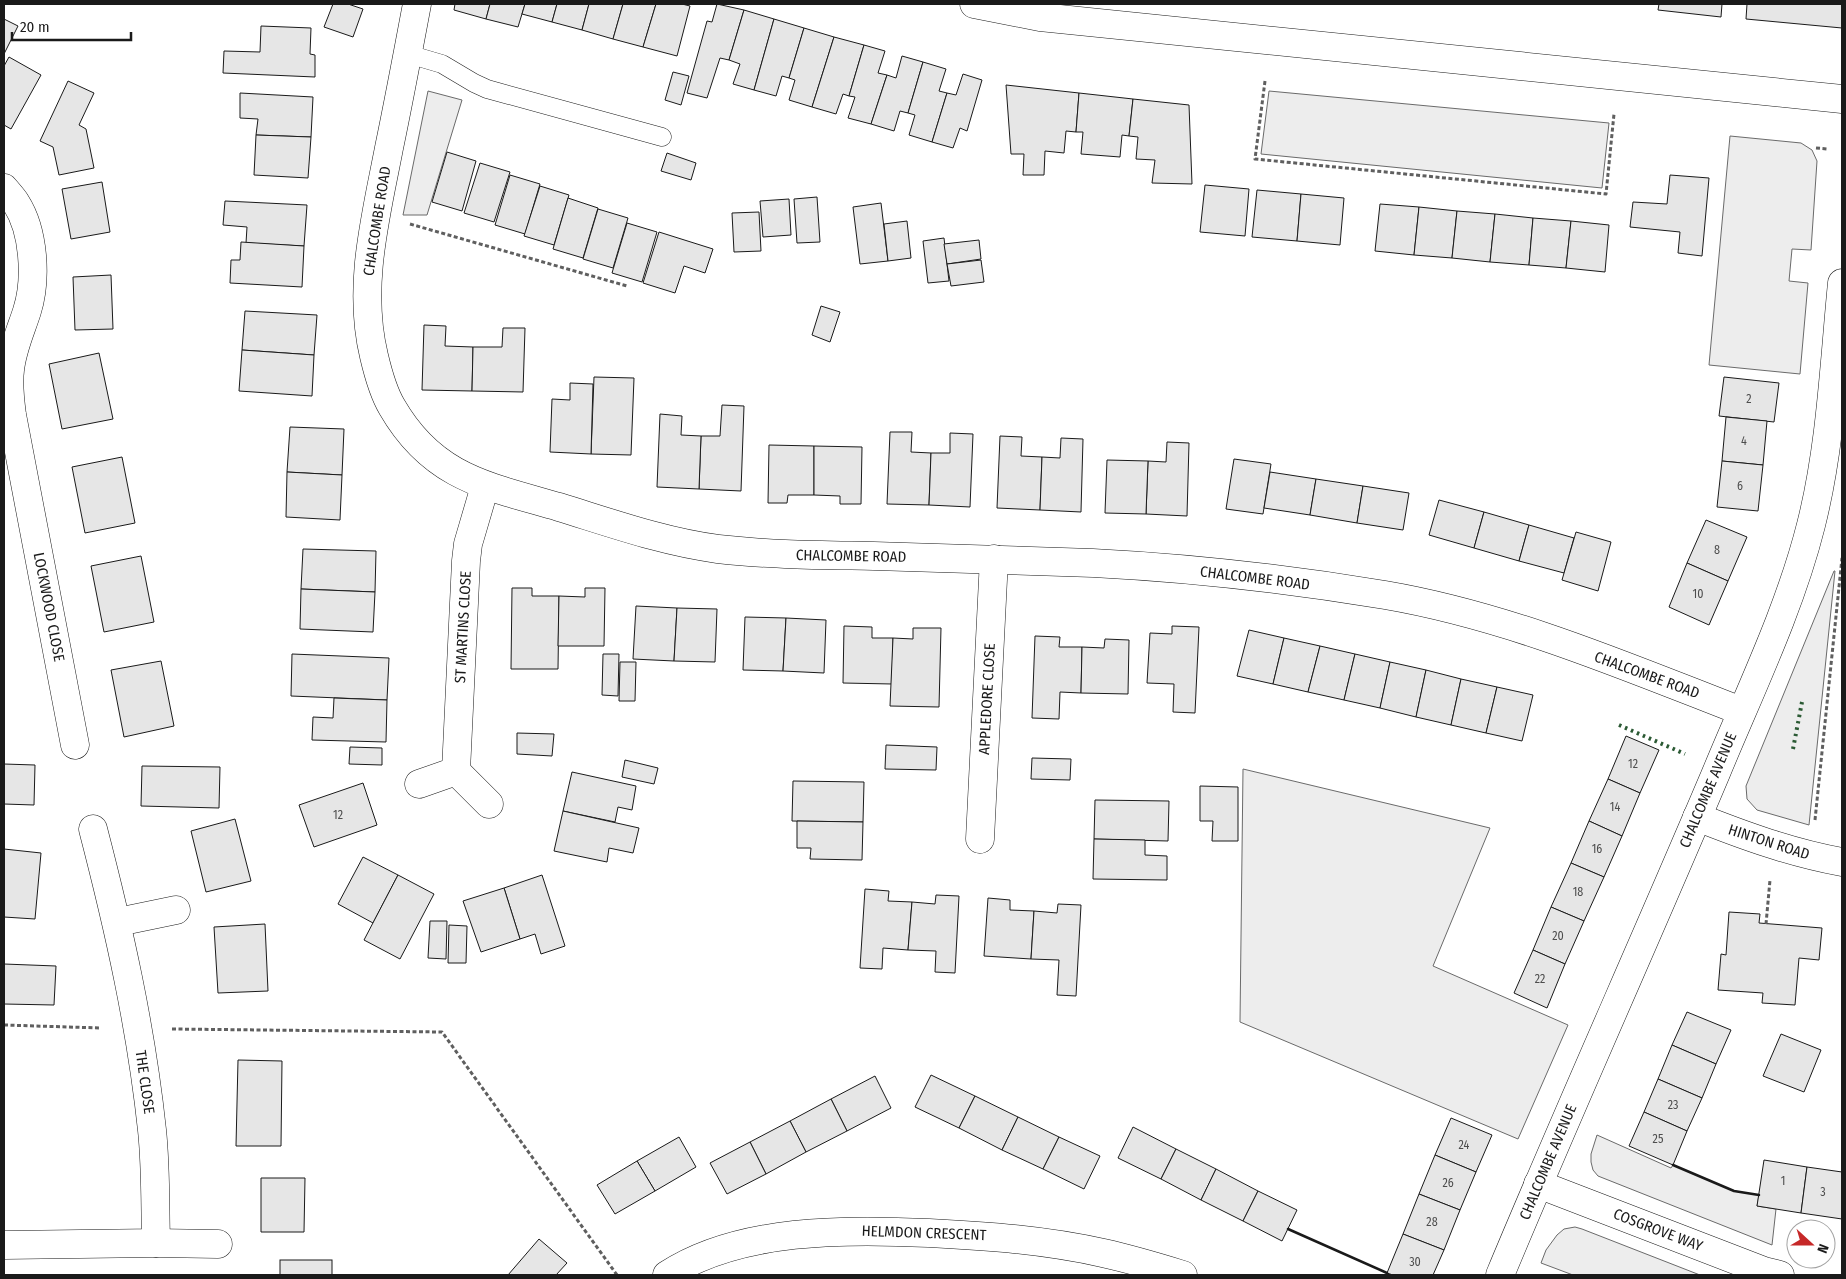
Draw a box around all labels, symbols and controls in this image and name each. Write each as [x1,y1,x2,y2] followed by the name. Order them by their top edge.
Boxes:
[12,10,131,42] scale bar
[20,18,50,36] text: 20 m
[359,165,395,277] street label: CHALCOMBE ROAD
[1746,392,1752,406] house number: 2
[1741,434,1747,448] house number: 4
[1737,479,1743,493] house number: 6
[1714,543,1720,557] house number: 8
[796,546,906,566] street label: CHALCOMBE ROAD
[30,551,68,663] street label: LOCKWOOD CLOSE
[1199,562,1311,594] street label: CHALCOMBE ROAD
[451,570,475,684] street label: ST MARTINS CLOSE
[1693,587,1703,601] house number: 10
[975,643,999,755] street label: APPLEDORE CLOSE
[1592,648,1702,702] street label: CHALCOMBE ROAD
[1675,729,1741,851] street label: CHALCOMBE AVENUE
[1628,757,1638,771] house number: 12
[1610,800,1620,814] house number: 14
[333,808,343,822] house number: 12
[1726,820,1812,864] street label: HINTON ROAD
[1592,842,1602,856] house number: 16
[1573,885,1583,899] house number: 18
[1552,929,1564,943] house number: 20
[1535,972,1545,986] house number: 22
[132,1049,158,1115] street label: THE CLOSE
[1668,1098,1678,1112] house number: 23
[1515,1101,1581,1223] street label: CHALCOMBE AVENUE
[1653,1132,1664,1146] house number: 25
[1459,1138,1470,1152] house number: 24
[1781,1174,1785,1188] house number: 1
[1442,1176,1454,1190] house number: 26
[1820,1185,1826,1199] house number: 3
[1611,1205,1706,1255] street label: COSGROVE WAY
[1426,1215,1438,1229] house number: 28
[1786,1219,1836,1269] north arrow
[861,1222,987,1244] street label: HELMDON CRESCENT
[1813,1242,1832,1255] text: N
[1409,1255,1421,1269] house number: 30

